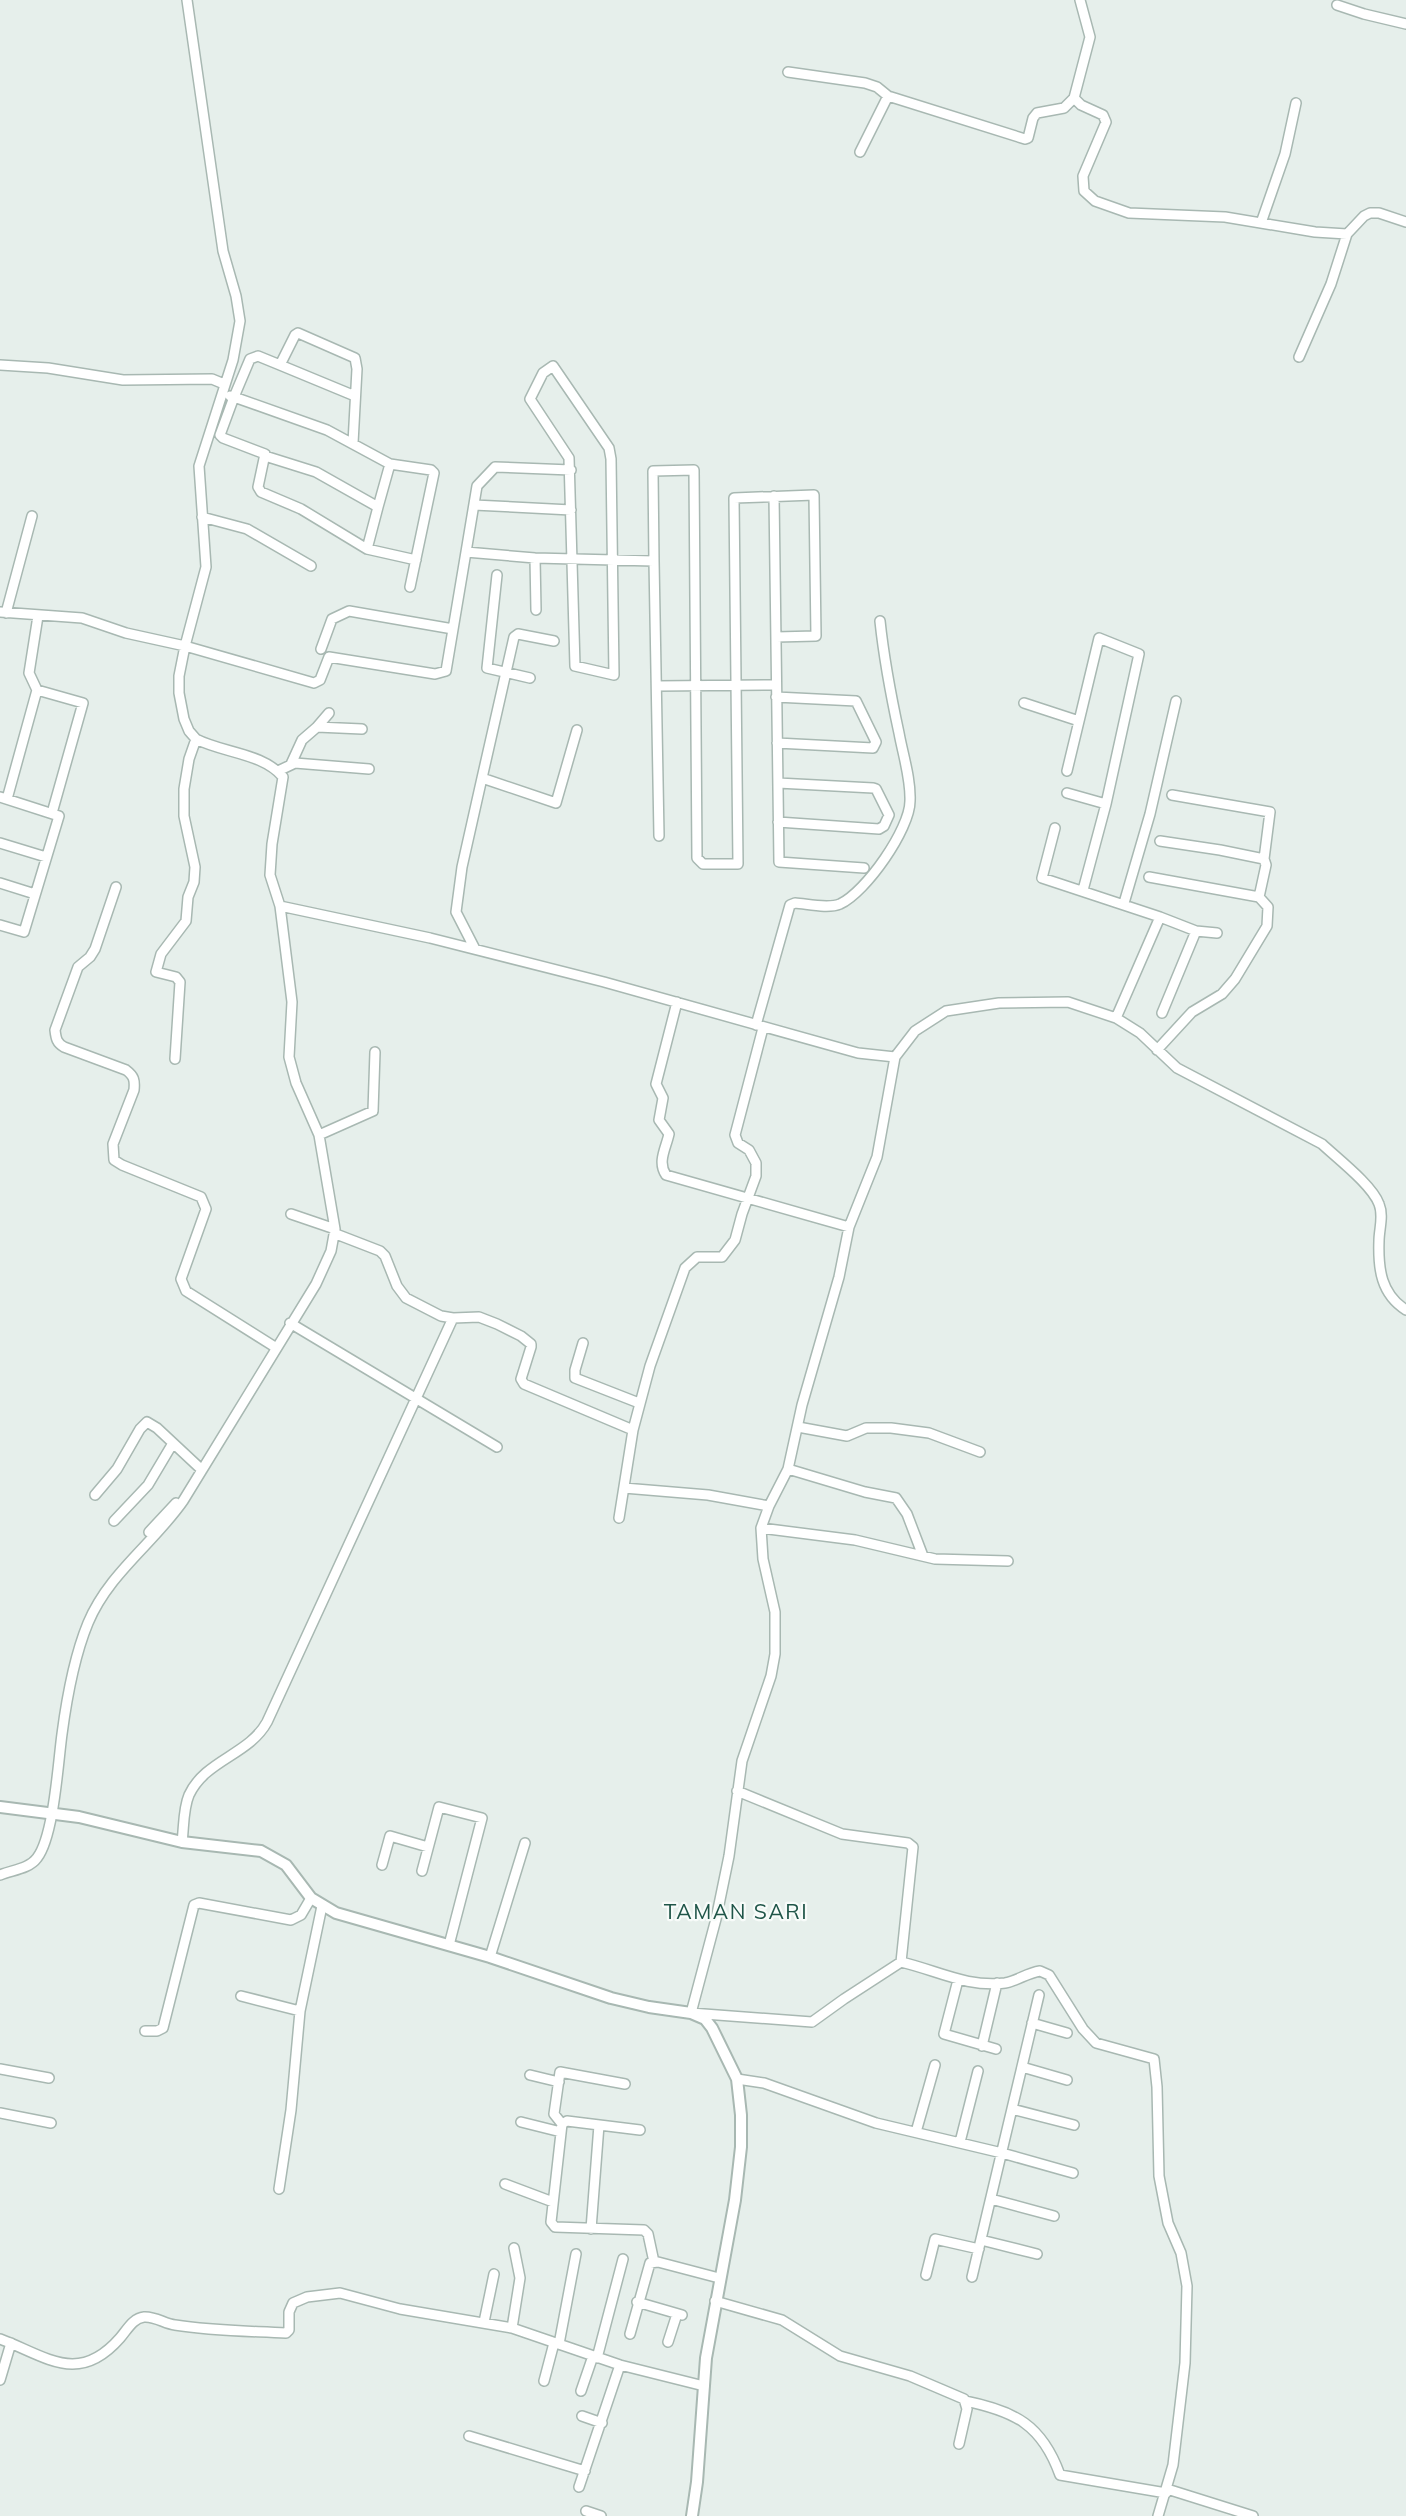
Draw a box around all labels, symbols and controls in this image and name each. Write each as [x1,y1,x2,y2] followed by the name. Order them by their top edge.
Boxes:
[664,1898,808,1924] district label: TAMAN SARI

